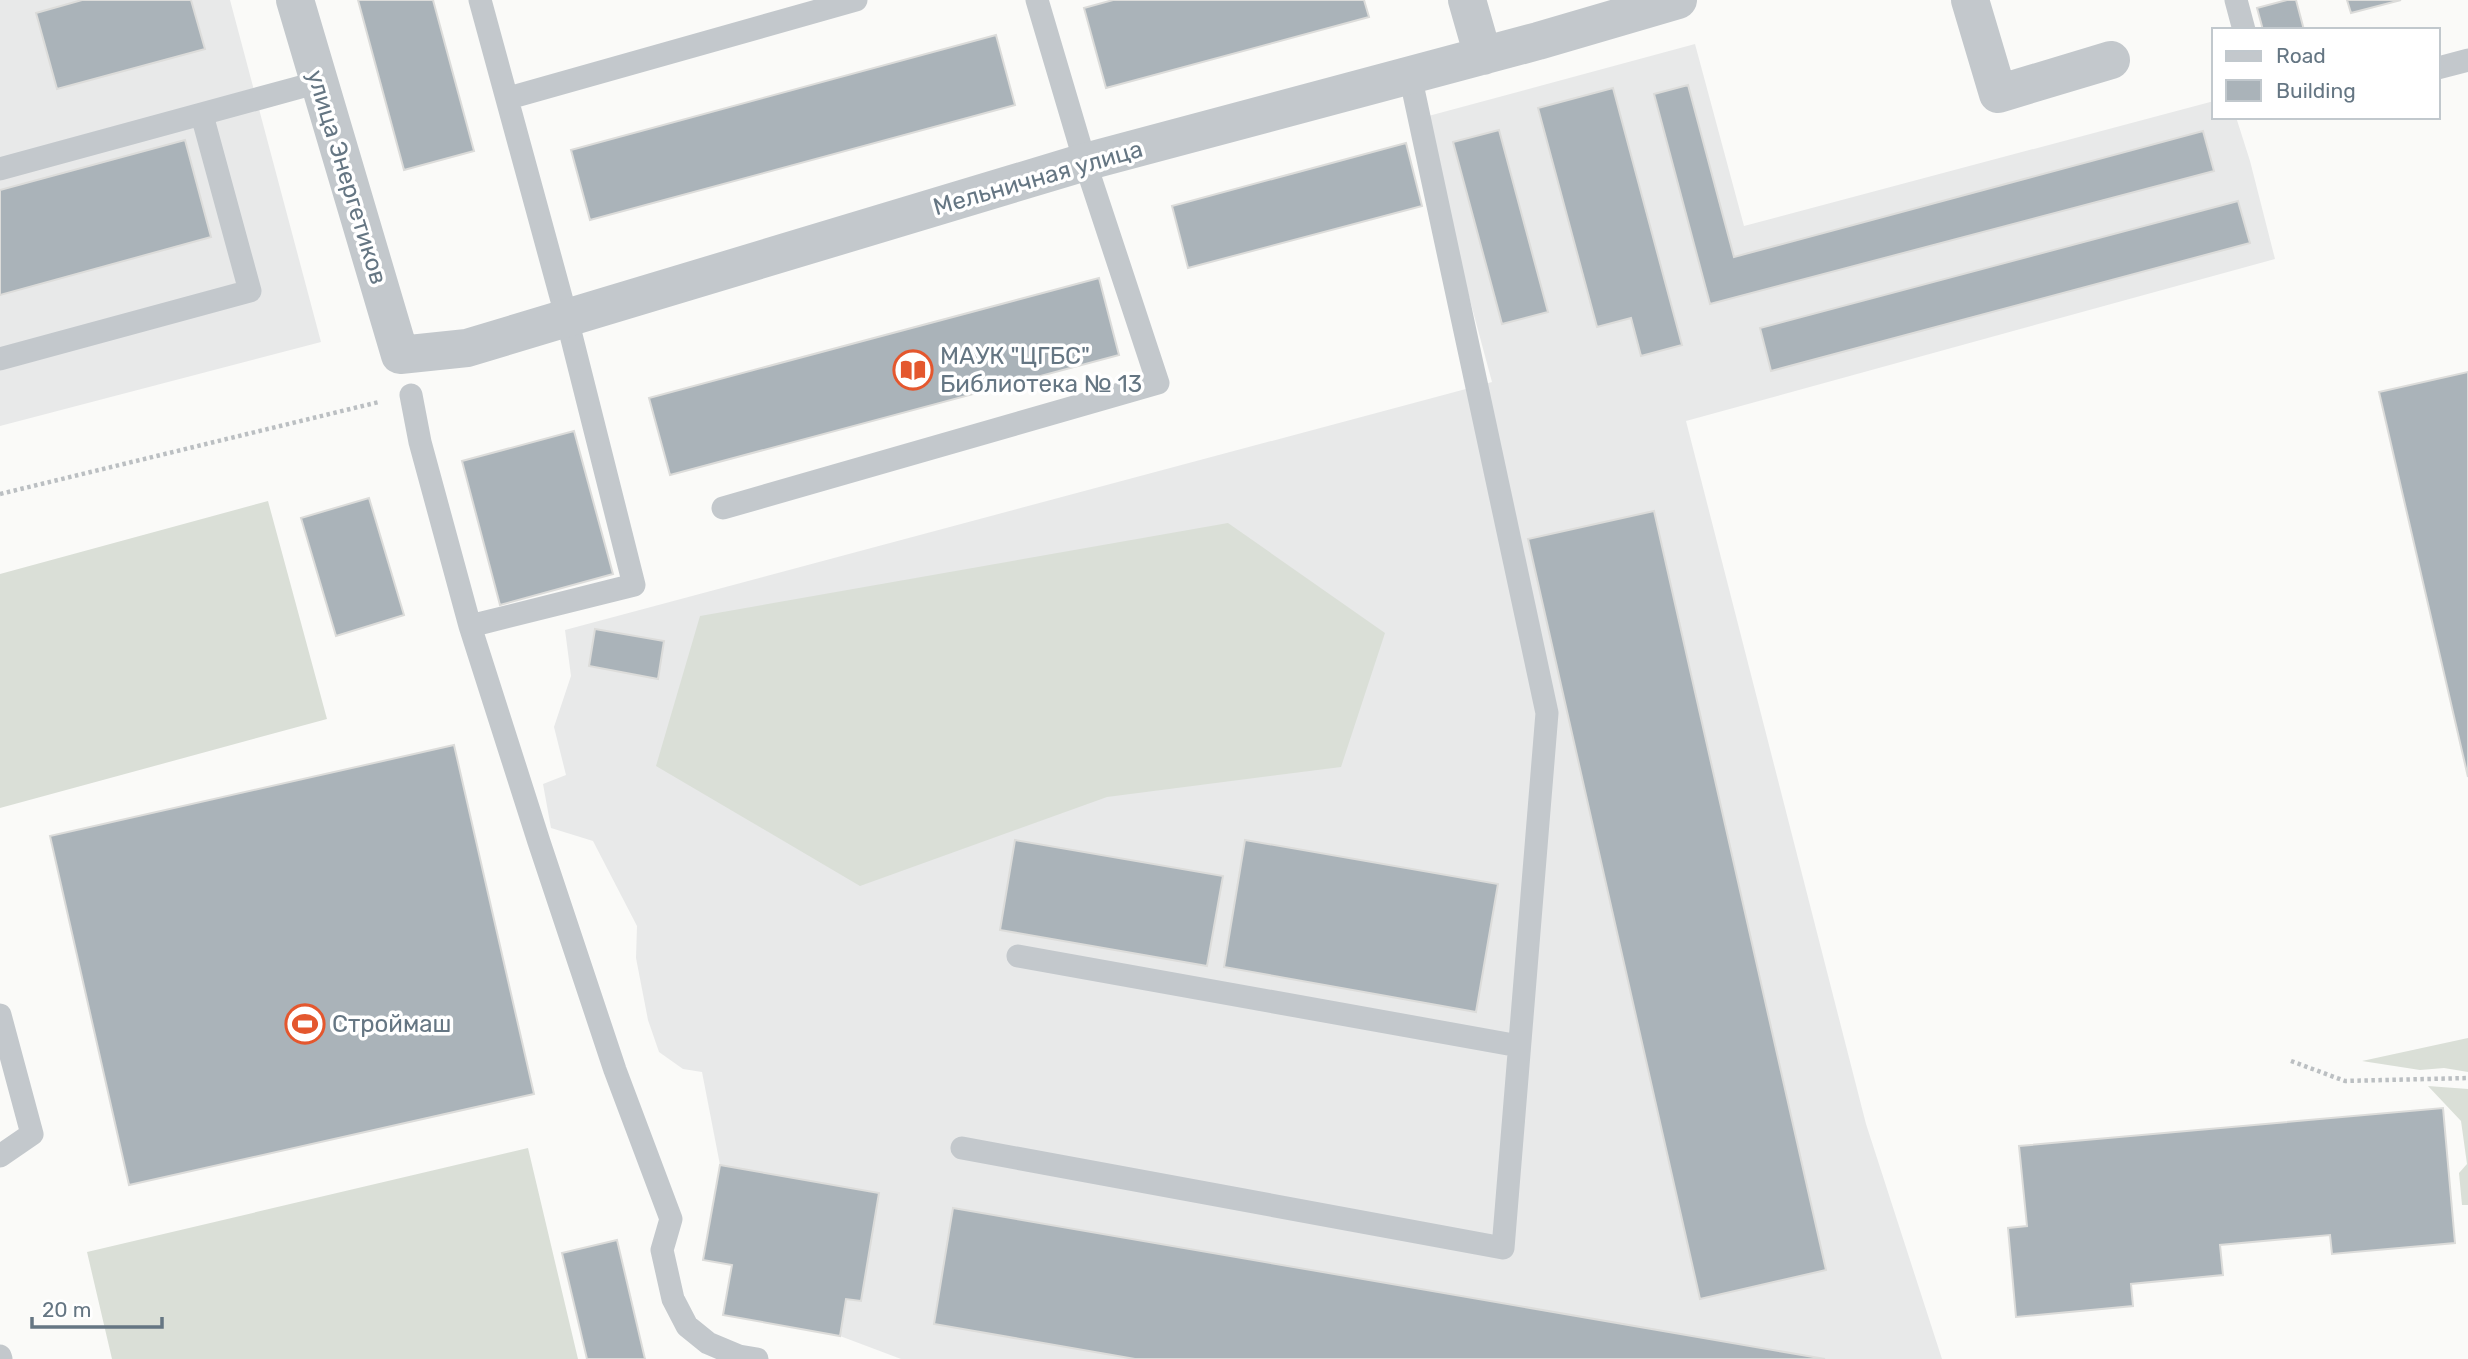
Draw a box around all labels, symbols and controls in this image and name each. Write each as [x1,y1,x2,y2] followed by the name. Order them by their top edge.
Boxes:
[2212,28,2440,119] legend
[2276,43,2326,68] text: Road
[301,66,393,288] street label: улица Энергетиков
[2276,78,2356,103] text: Building
[930,135,1146,221] street label: Мельничная улица
[940,342,1142,398] place label: МАУК "ЦГБС" Библиотека № 13
[892,349,934,391] library icon: МАУК "ЦГБС" Библиотека № 13
[284,1003,326,1045] sports icon: Строймаш
[332,1010,451,1038] place label: Строймаш
[32,1286,161,1330] scale bar
[42,1297,91,1322] text: 20 m

